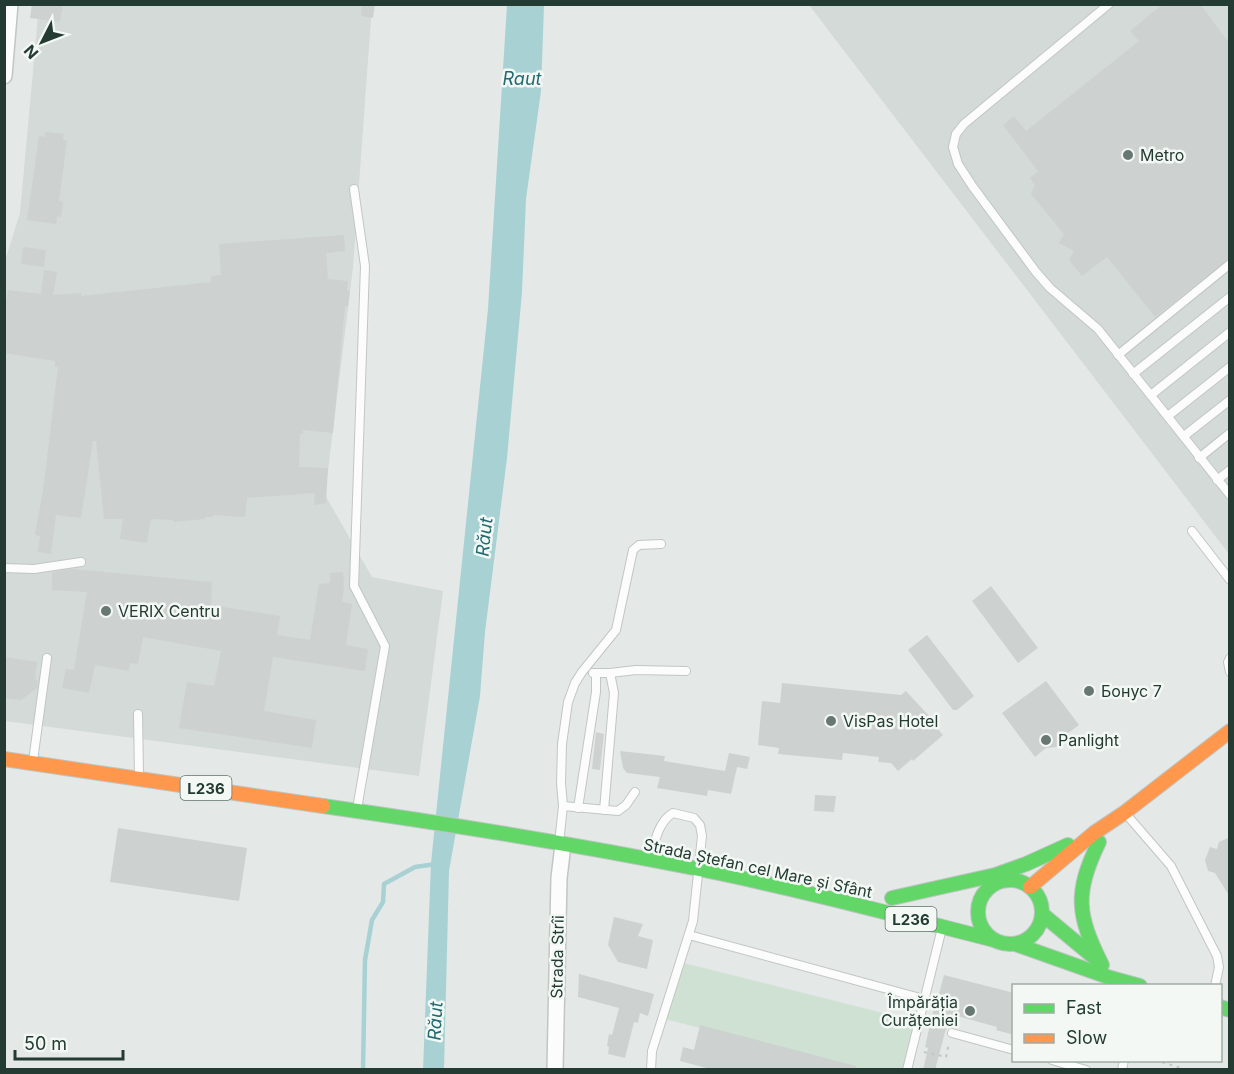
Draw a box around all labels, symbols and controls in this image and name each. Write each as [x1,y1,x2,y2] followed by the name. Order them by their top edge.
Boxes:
[12,12,72,72] north arrow
[19,41,42,63] text: N
[503,68,543,89] water label: Raut
[1140,145,1184,165] place label: Metro
[1121,148,1135,162] marker: Metro
[472,515,497,558] water label: Răut
[118,601,220,621] place label: VERIX Centru
[99,604,113,618] marker: VERIX Centru
[1101,681,1162,701] place label: Бонус 7
[1082,684,1096,698] marker: Бонус 7
[843,711,938,731] place label: VisPas Hotel
[824,714,838,728] marker: VisPas Hotel
[1058,730,1119,750] place label: Panlight
[1039,733,1053,747] marker: Panlight
[180,776,232,800] road number: L236
[642,834,874,902] street label: Strada Ștefan cel Mare și Sfânt
[886,907,936,931] road number: L236
[546,915,568,999] street label: Strada Strîi
[1012,984,1222,1062] legend
[881,992,958,1030] place label: Împărăția Curățeniei
[1066,997,1102,1018] text: Fast
[423,1000,447,1041] water label: Răut
[963,1004,977,1018] marker: Împărăția Curățeniei
[15,1023,123,1061] scale bar
[1066,1027,1107,1048] text: Slow
[24,1033,67,1054] text: 50 m

